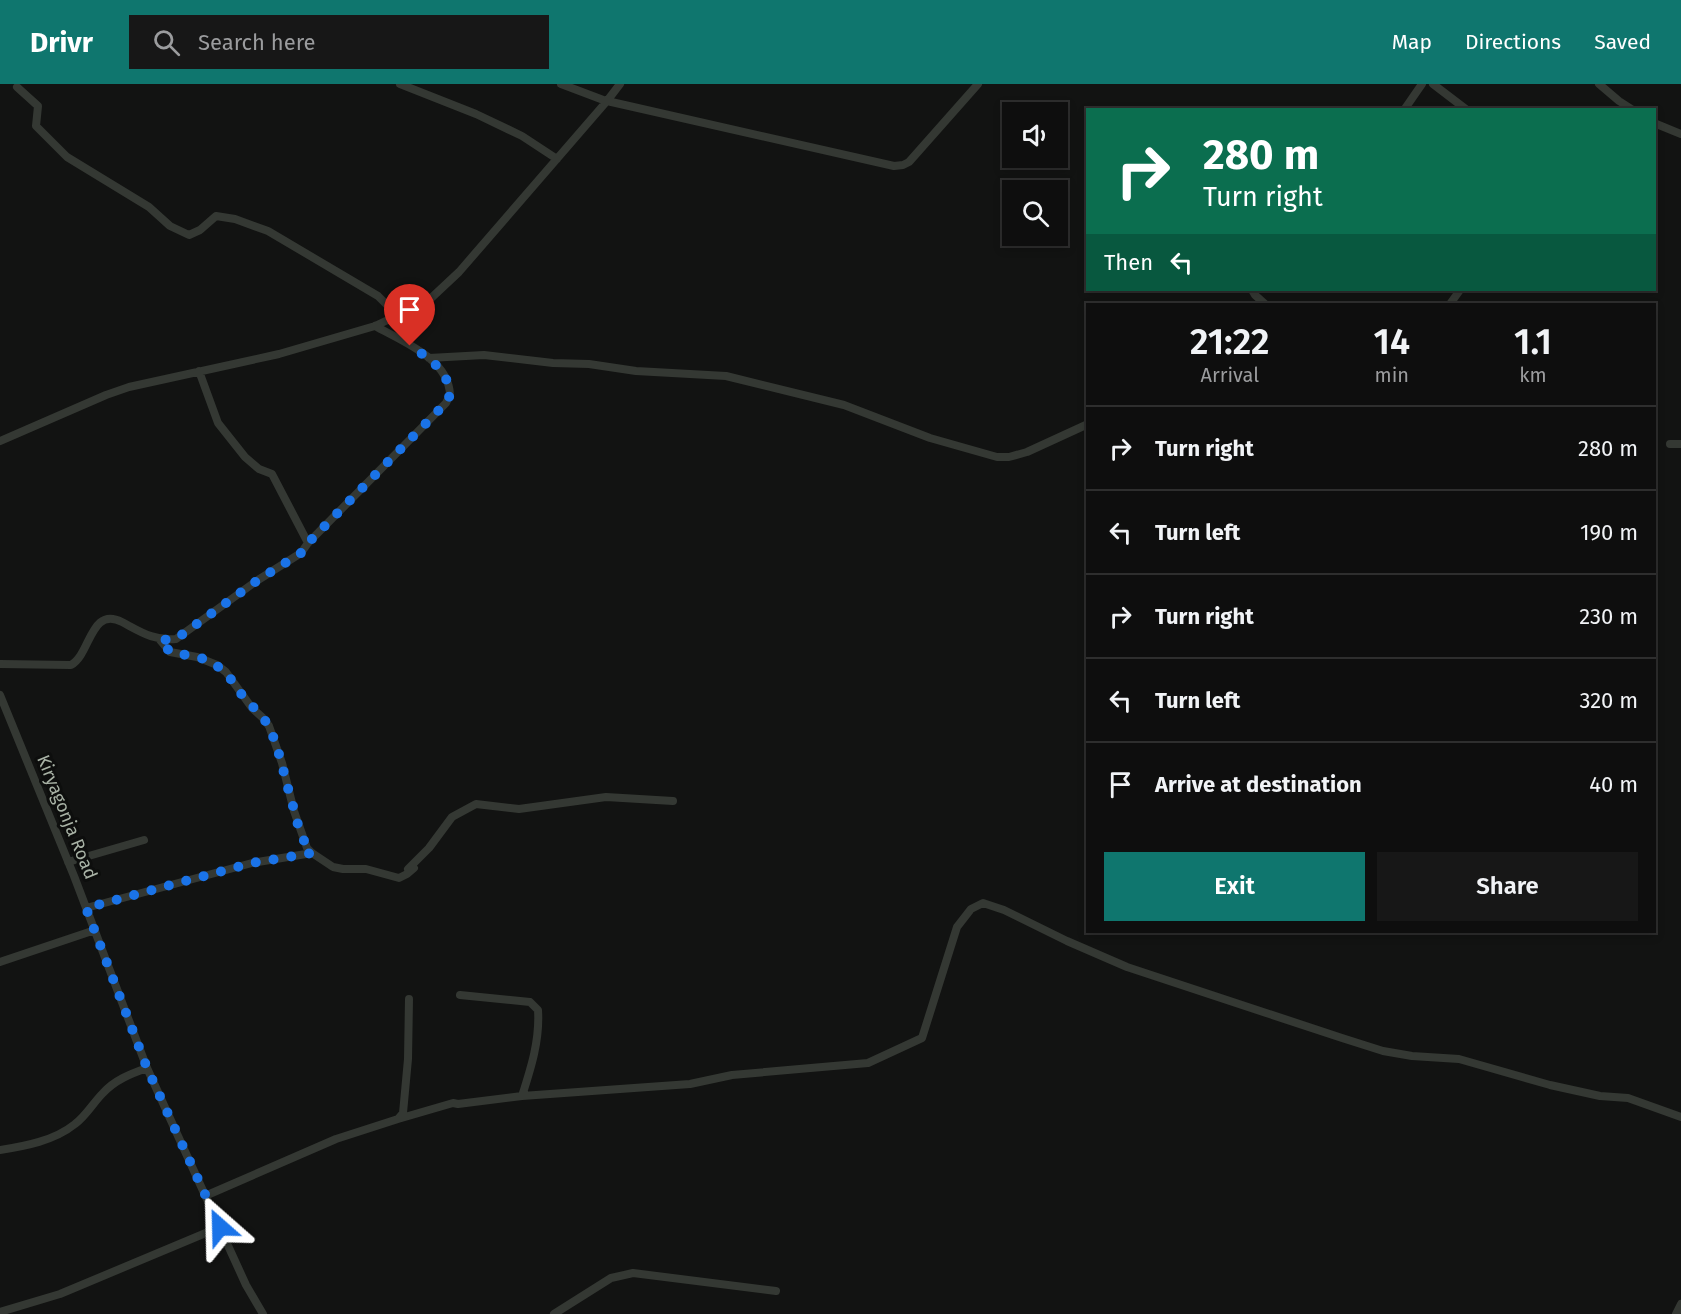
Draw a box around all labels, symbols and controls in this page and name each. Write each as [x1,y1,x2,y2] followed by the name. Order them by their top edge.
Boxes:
[129,15,549,69] search box
[30,26,93,59] text: Drivr
[150,26,183,59] icon: search
[198,29,315,56] text: Search here
[1392,29,1432,55] text: Map
[1465,29,1561,55] text: Directions
[1594,29,1651,55] text: Saved
[1002,102,1068,246] map controls
[1002,102,1068,168] button: sound
[1203,130,1319,180] text: 280 m
[1104,132,1182,210] icon: right
[1002,180,1068,246] button: search
[1203,181,1323,213] text: Turn right
[1165,246,1198,279] icon: left
[1104,249,1153,276] text: Then
[384,284,435,346] pin
[393,293,426,326] icon: arrive
[1190,320,1270,364] text: 21:22
[1374,320,1410,364] text: 14
[1514,320,1552,364] text: 1.1
[1200,363,1259,387] text: Arrival
[1375,363,1409,387] text: min
[1519,363,1547,387] text: km
[1104,432,1137,465] icon: right
[1155,435,1254,462] text: Turn right
[1578,435,1638,462] text: 280 m
[1104,516,1137,549] icon: left
[1155,519,1240,546] text: Turn left
[1580,519,1638,546] text: 190 m
[1104,600,1137,633] icon: right
[1155,603,1254,630] text: Turn right
[1579,603,1638,630] text: 230 m
[1104,684,1137,717] icon: left
[1155,687,1240,714] text: Turn left
[1579,687,1638,714] text: 320 m
[32,752,102,882] street label: Kiryagonja Road
[1104,768,1137,801] icon: arrive
[1155,771,1362,798] text: Arrive at destination
[1589,771,1638,798] text: 40 m
[1104,852,1365,921] button: Exit
[1377,852,1638,921] button: Share
[188,1195,252,1259] position arrow

